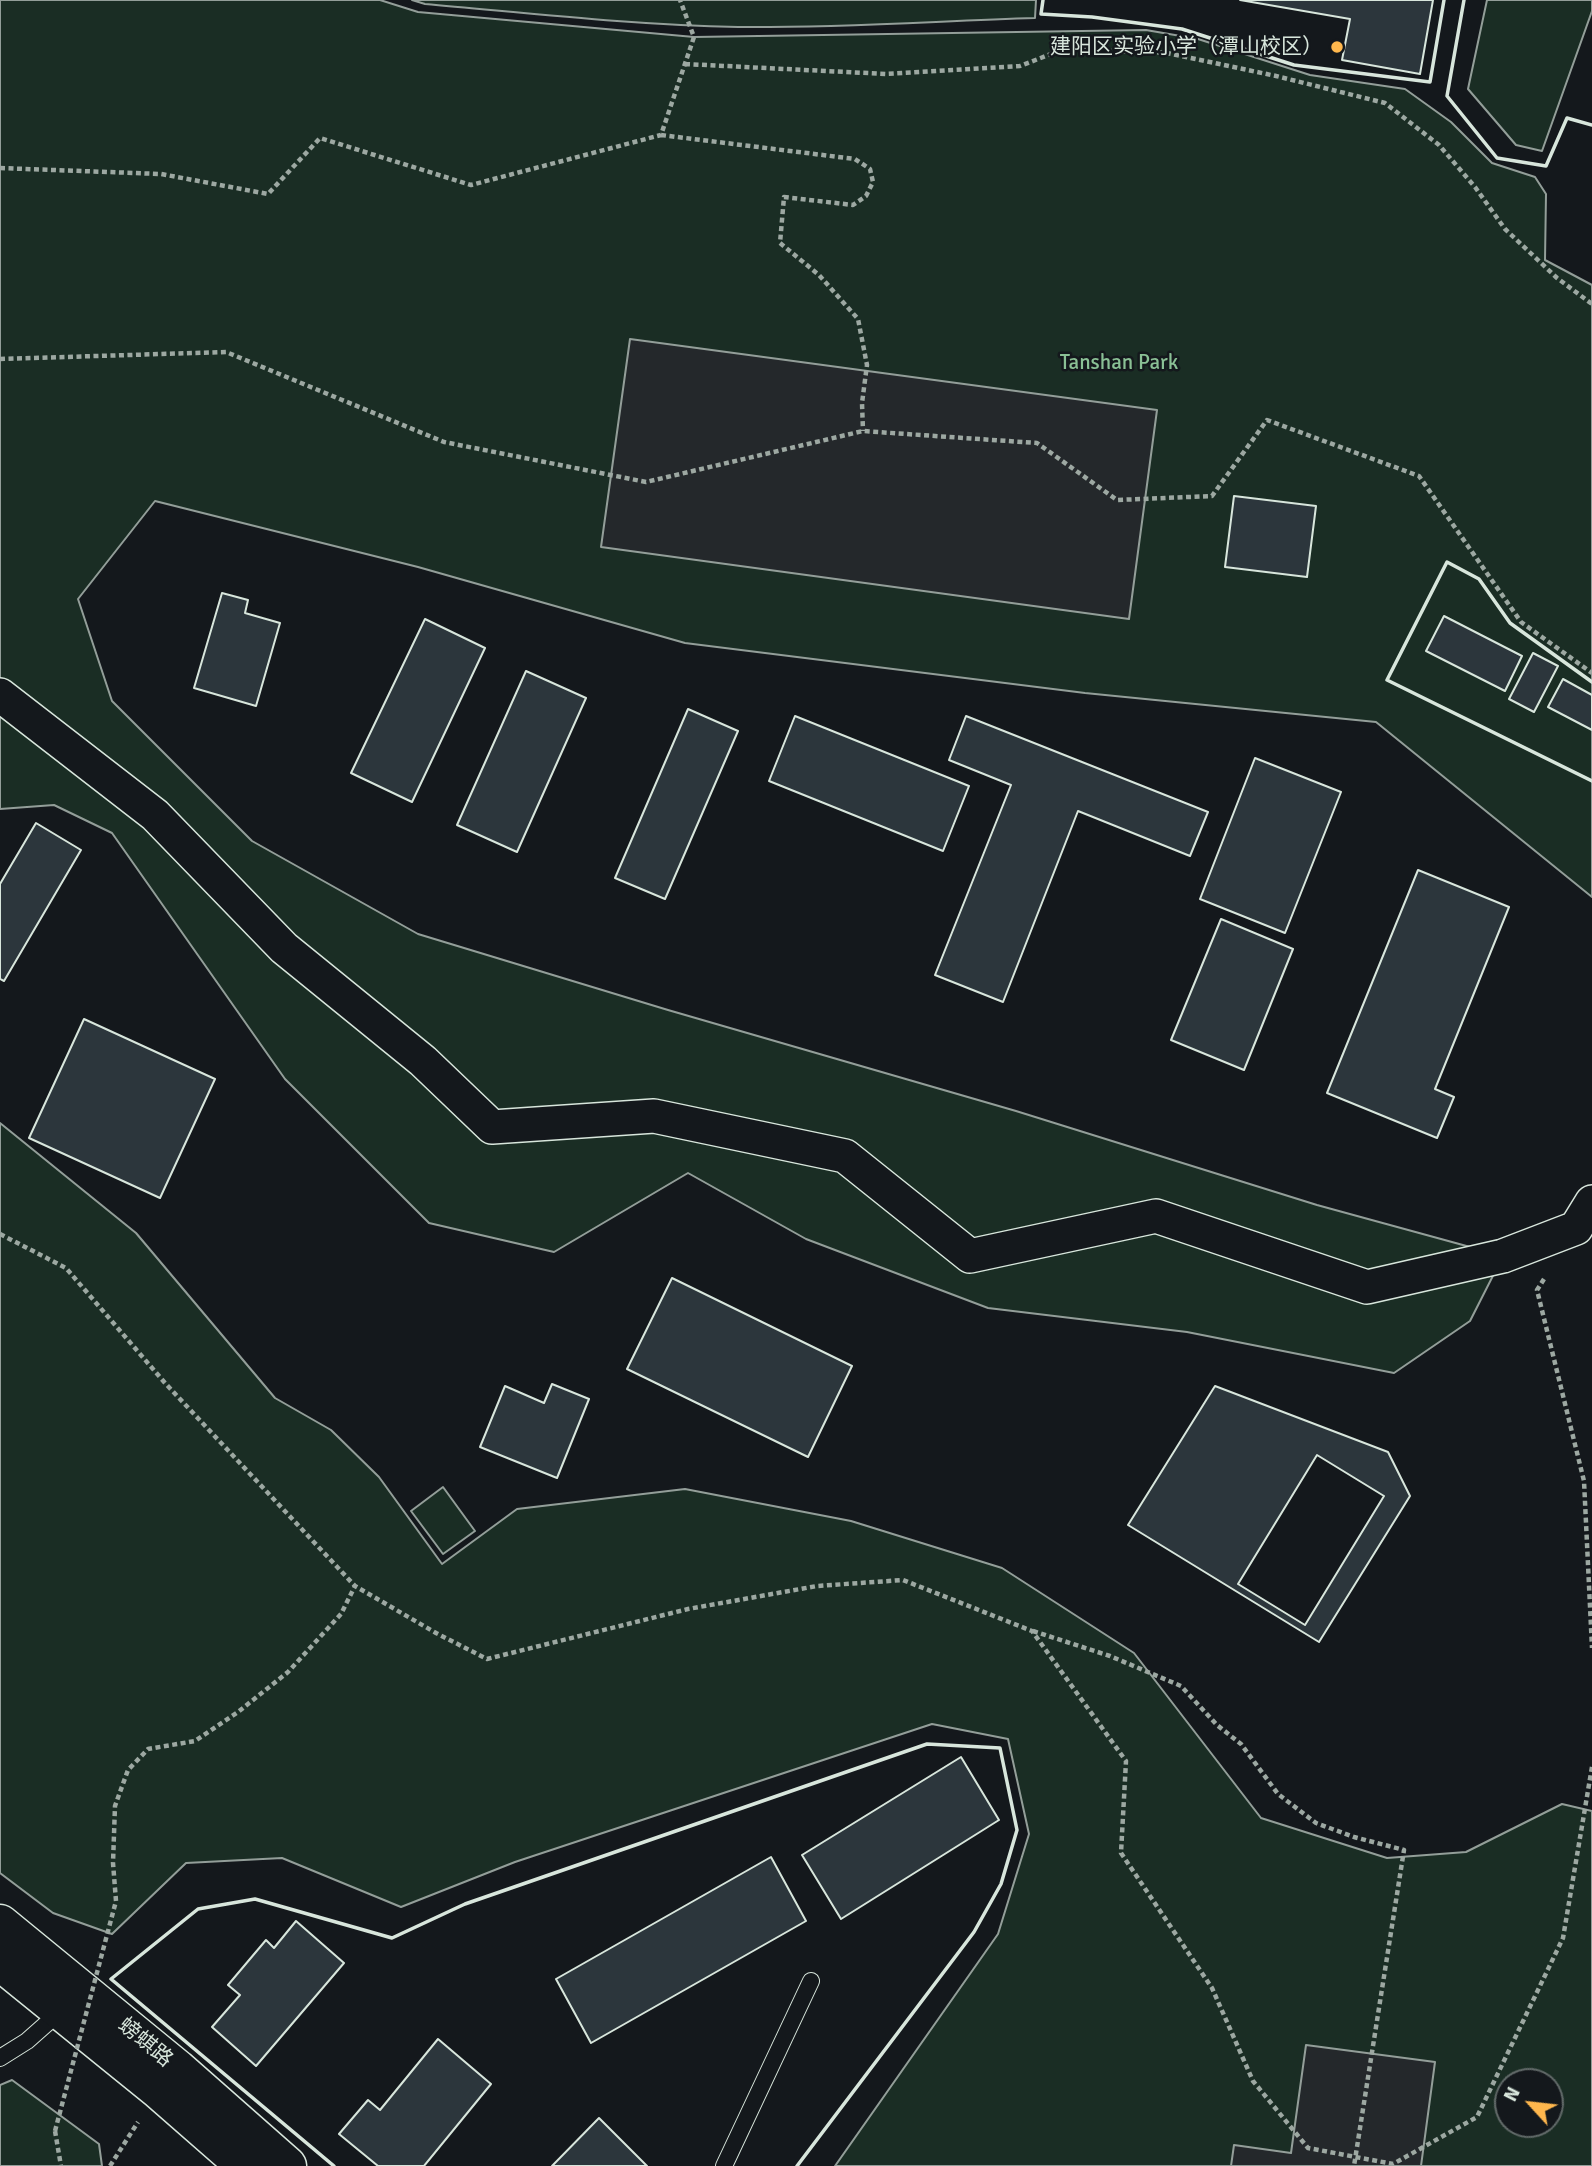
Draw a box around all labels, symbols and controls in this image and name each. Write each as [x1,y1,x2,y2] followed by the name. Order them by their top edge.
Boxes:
[1050,34,1323,60] place label: 建阳区实验小学（潭山校区）
[1329,39,1345,55] marker: 建阳区实验小学（潭山校区）
[1060,350,1178,376] park label: Tanshan Park
[113,2013,177,2073] street label: 螃蜞路
[1494,2068,1564,2138] north arrow
[1498,2083,1526,2106] text: N

